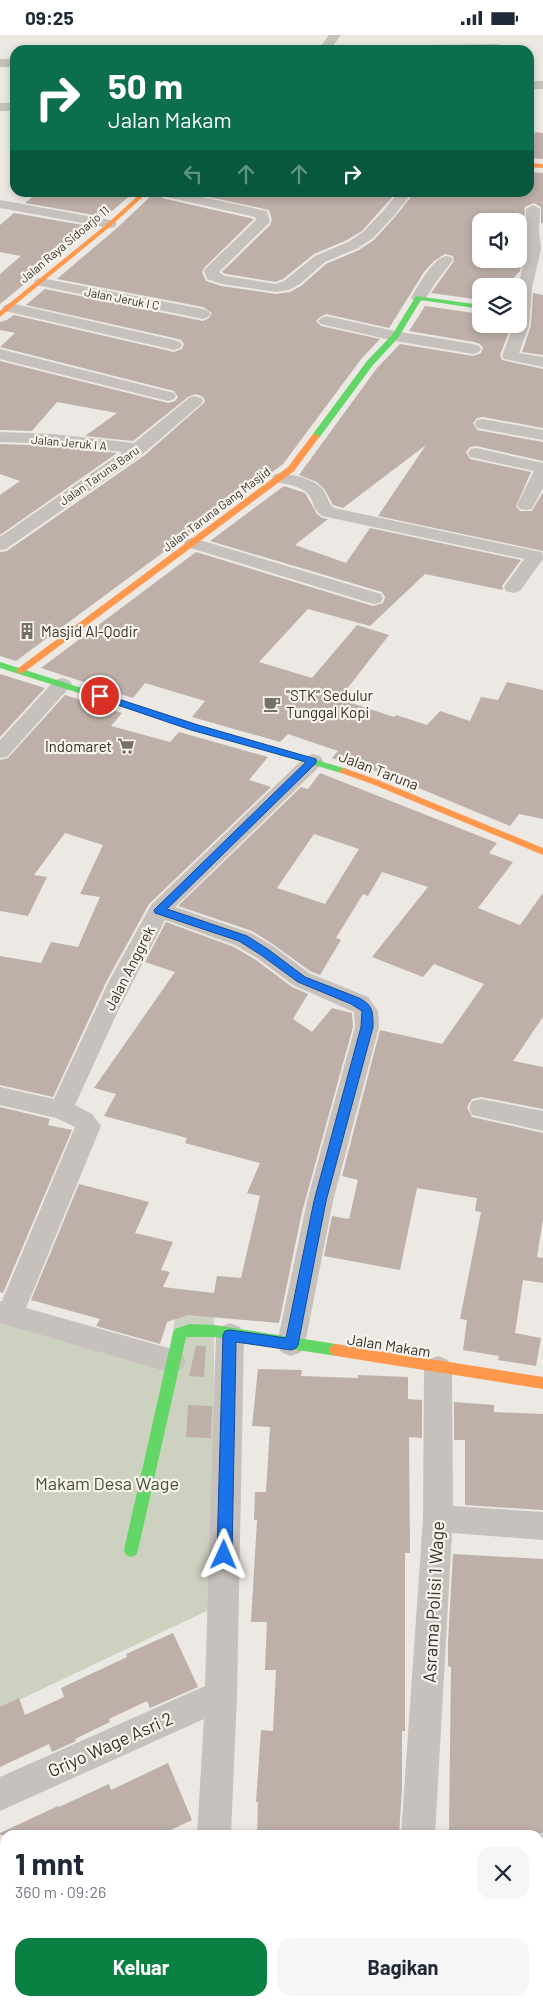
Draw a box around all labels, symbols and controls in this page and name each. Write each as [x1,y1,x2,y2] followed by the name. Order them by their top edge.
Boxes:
[25,6,74,29] text: 09:25
[108,64,183,106] text: 50 m
[25,65,90,130] icon: right
[108,106,232,132] text: Jalan Makam
[179,160,207,188] icon: left
[232,160,260,188] icon: ahead
[285,160,313,188] icon: ahead
[338,160,366,188] icon: right
[17,203,111,285] street label: Jalan Raya Sidoarjo 11
[472,213,527,333] map controls
[472,213,527,268] button: sound
[472,278,527,333] button: layers
[83,284,161,312] street label: Jalan Jeruk I C
[30,432,108,452] street label: Jalan Jeruk I A
[57,442,141,508] street label: Jalan Taruna Baru
[159,464,273,554] street label: Jalan Taruna Gang Masjid
[17,621,37,641] building icon: Masjid Al-Qodir
[41,622,139,640] place label: Masjid Al-Qodir
[79,675,121,717] pin
[86,682,114,710] icon: arrive
[286,686,374,721] place label: "STK" Sedulur Tunggal Kopi
[262,694,282,714] cafe icon: "STK" Sedulur Tunggal Kopi
[116,736,136,756] supermarket icon: Indomaret
[45,737,112,755] place label: Indomaret
[337,747,421,793] street label: Jalan Taruna
[100,922,158,1013] street label: Jalan Anggrek
[346,1330,432,1360] street label: Jalan Makam
[35,1472,179,1494] park label: Makam Desa Wage
[418,1521,448,1683] street label: Asrama Polisi 1 Wage
[197,1528,249,1580] position arrow
[44,1707,176,1781] street label: Griyo Wage Asri 2
[15,1845,84,1881] text: 1 mnt
[477,1847,529,1899] button: close
[15,1882,106,1901] text: 360 m · 09:26
[15,1938,267,1996] button: Keluar
[277,1938,529,1996] button: Bagikan

